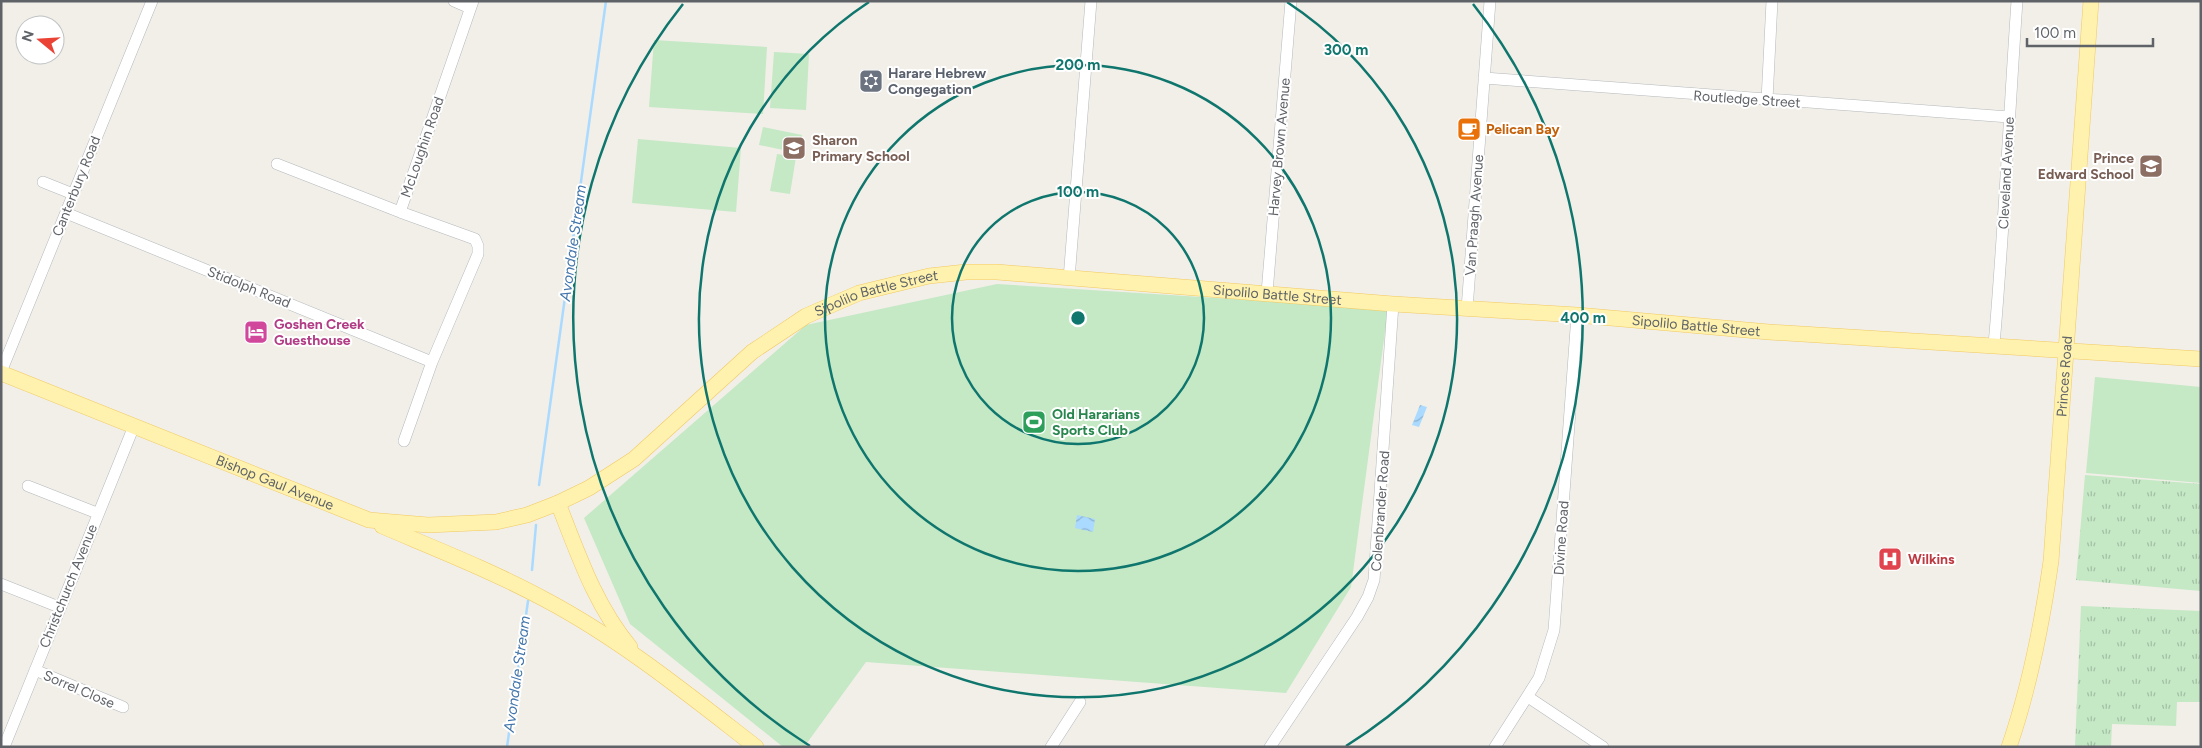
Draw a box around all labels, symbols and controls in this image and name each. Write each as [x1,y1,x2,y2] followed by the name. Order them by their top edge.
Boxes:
[15,15,65,65] north arrow
[2027,15,2153,47] scale bar
[2034,24,2076,42] text: 100 m
[18,28,38,44] text: N
[1324,41,1368,59] text: 300 m
[1056,56,1100,74] text: 200 m
[888,65,986,98] place label: Harare Hebrew Congegation
[858,68,884,94] synagogue icon: Harare Hebrew Congegation
[1265,77,1294,217] street label: Harvey Brown Avenue
[1693,87,1801,112] street label: Routledge Street
[397,95,448,200] street label: McLoughin Road
[1456,116,1482,142] cafe icon: Pelican Bay
[1995,116,2018,230] street label: Cleveland Avenue
[1486,121,1560,138] place label: Pelican Bay
[812,132,910,165] place label: Sharon Primary School
[49,134,104,239] street label: Canterbury Road
[781,135,807,161] school or university icon: Sharon Primary School
[2038,150,2134,183] place label: Prince Edward School
[2138,153,2164,179] school or university icon: Prince Edward School
[1462,154,1487,276] street label: Van Praagh Avenue
[556,183,590,303] water label: Avondale Stream
[1057,183,1099,201] text: 100 m
[205,263,293,312] street label: Stidolph Road
[812,267,939,320] street label: Sipolilo Battle Street
[1212,281,1342,309] street label: Sipolilo Battle Street
[1069,309,1087,327] centre of rings
[1560,309,1606,327] text: 400 m
[1631,312,1761,340] street label: Sipolilo Battle Street
[274,316,365,349] place label: Goshen Creek Guesthouse
[243,319,269,345] hotel icon: Goshen Creek Guesthouse
[2053,335,2076,418] street label: Princes Road
[1052,406,1140,439] place label: Old Hararians Sports Club
[1021,409,1047,435] sports icon: Old Hararians Sports Club
[1368,450,1393,572] street label: Colenbrander Road
[213,452,337,514] street label: Bishop Gaul Avenue
[1550,500,1573,576] street label: Divine Road
[36,522,101,650] street label: Christchurch Avenue
[1877,546,1903,572] hospital icon: Wilkins
[1908,551,1955,568] place label: Wilkins
[500,614,534,734] water label: Avondale Stream
[41,667,117,712] street label: Sorrel Close

